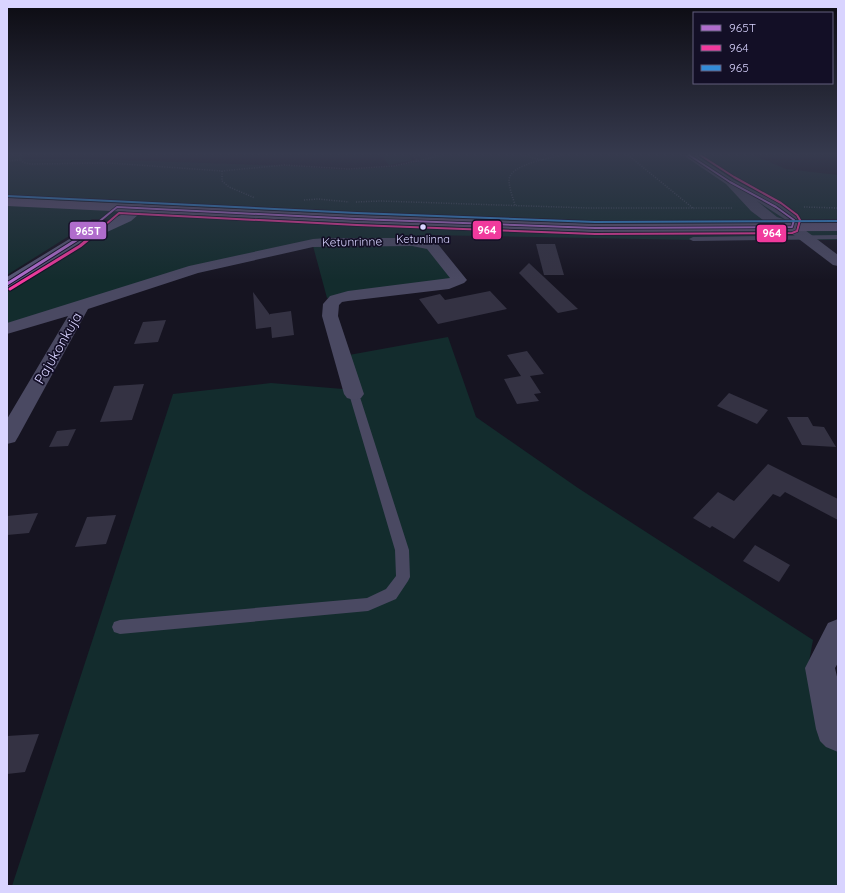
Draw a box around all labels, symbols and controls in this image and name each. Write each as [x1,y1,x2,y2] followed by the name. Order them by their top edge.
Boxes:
[693,12,833,84] legend
[729,20,756,35] text: 965T
[729,40,749,55] text: 964
[729,60,749,75] text: 965
[472,220,502,240] line badge: 964
[69,221,107,240] line badge: 965T
[418,222,428,232] marker: Ketunlinna
[478,223,497,237] text: 964
[75,224,101,238] text: 965T
[756,224,787,243] line badge: 964
[763,226,782,240] text: 964
[396,232,450,246] place label: Ketunlinna
[322,233,382,250] street label: Ketunrinne
[30,309,86,387] street label: Pajukonkuja

